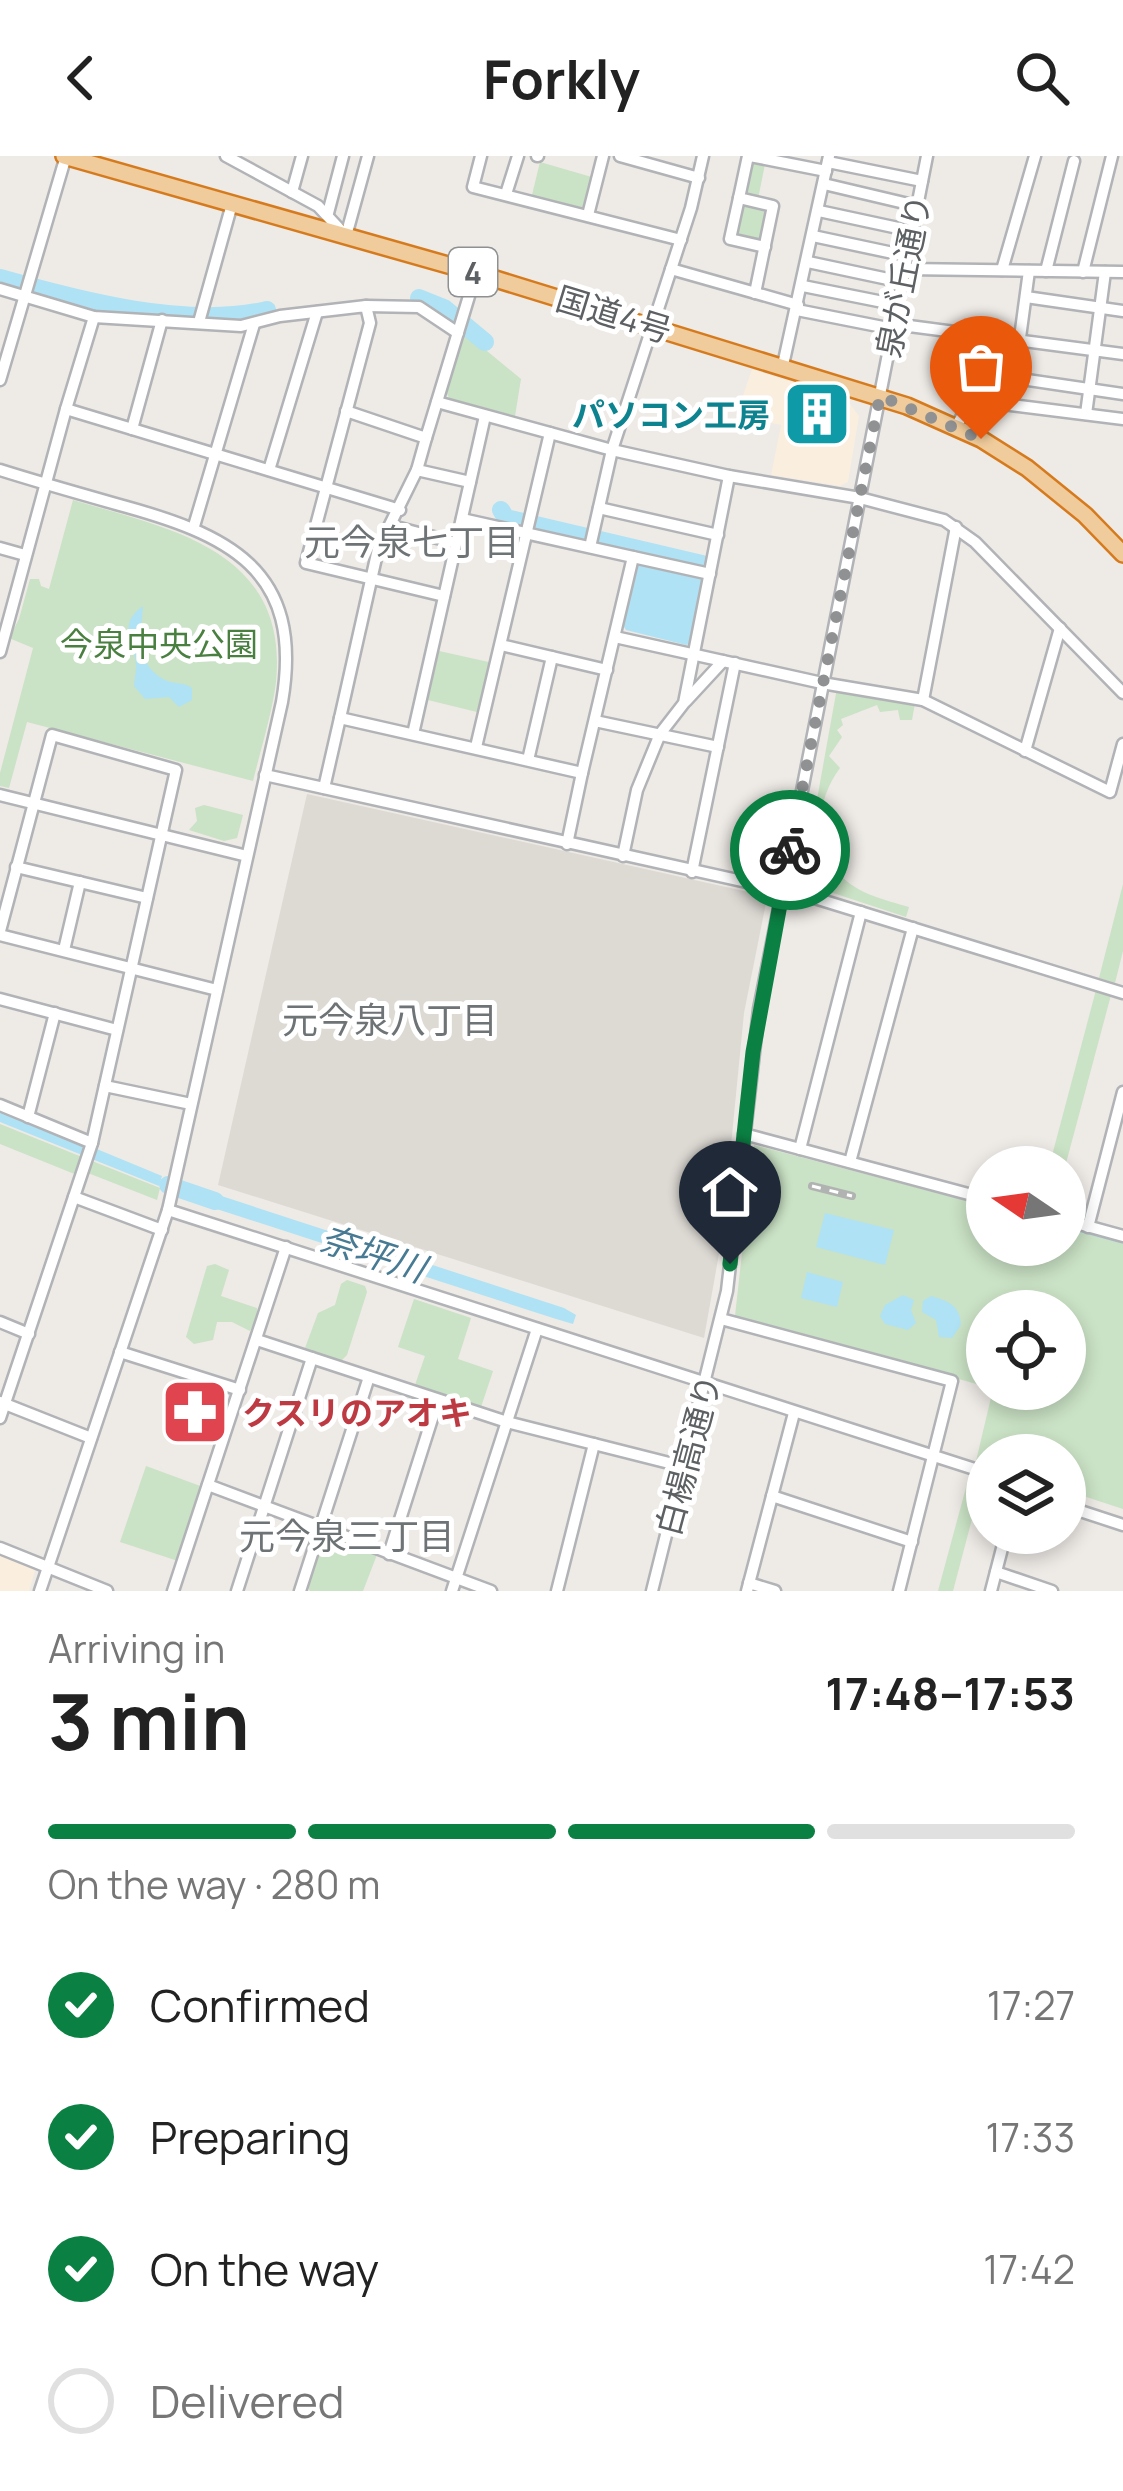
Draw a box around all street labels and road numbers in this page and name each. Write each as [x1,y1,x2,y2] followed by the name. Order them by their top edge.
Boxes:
[865,191,941,361] street label: 泉が丘通り
[449,248,497,296] road number: 4
[551,275,677,353] street label: 国道4号
[645,1369,731,1541] street label: 白楊高通り

